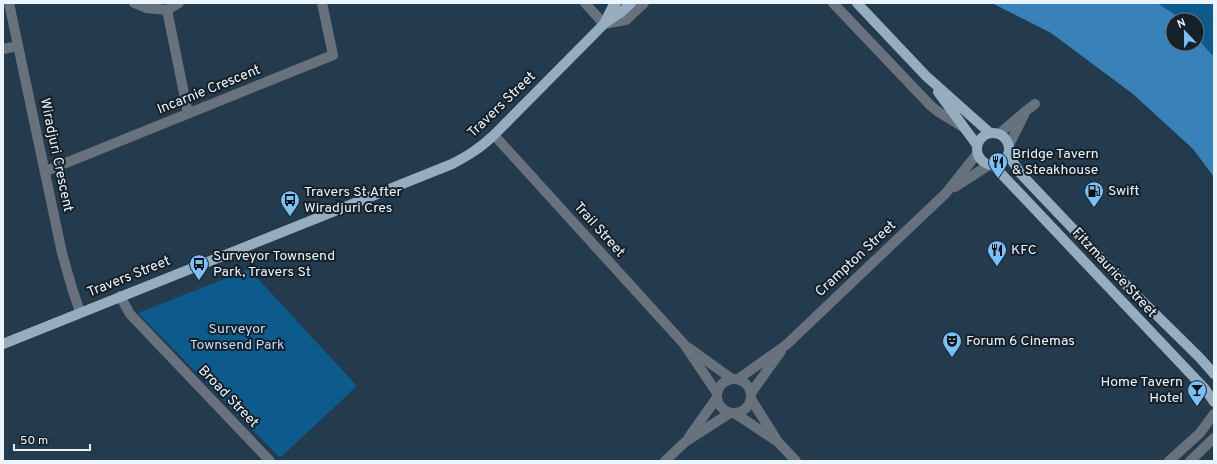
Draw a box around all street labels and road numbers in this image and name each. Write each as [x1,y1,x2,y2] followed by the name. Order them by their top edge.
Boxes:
[155,62,263,118] street label: Incarnie Crescent
[464,68,540,142] street label: Travers Street
[36,97,76,213] street label: Wiradjuri Crescent
[570,199,628,261] street label: Trail Street
[812,217,900,301] street label: Crampton Street
[1068,225,1160,321] street label: Fitzmaurice Street
[85,253,173,301] street label: Travers Street
[194,362,262,432] street label: Broad Street

